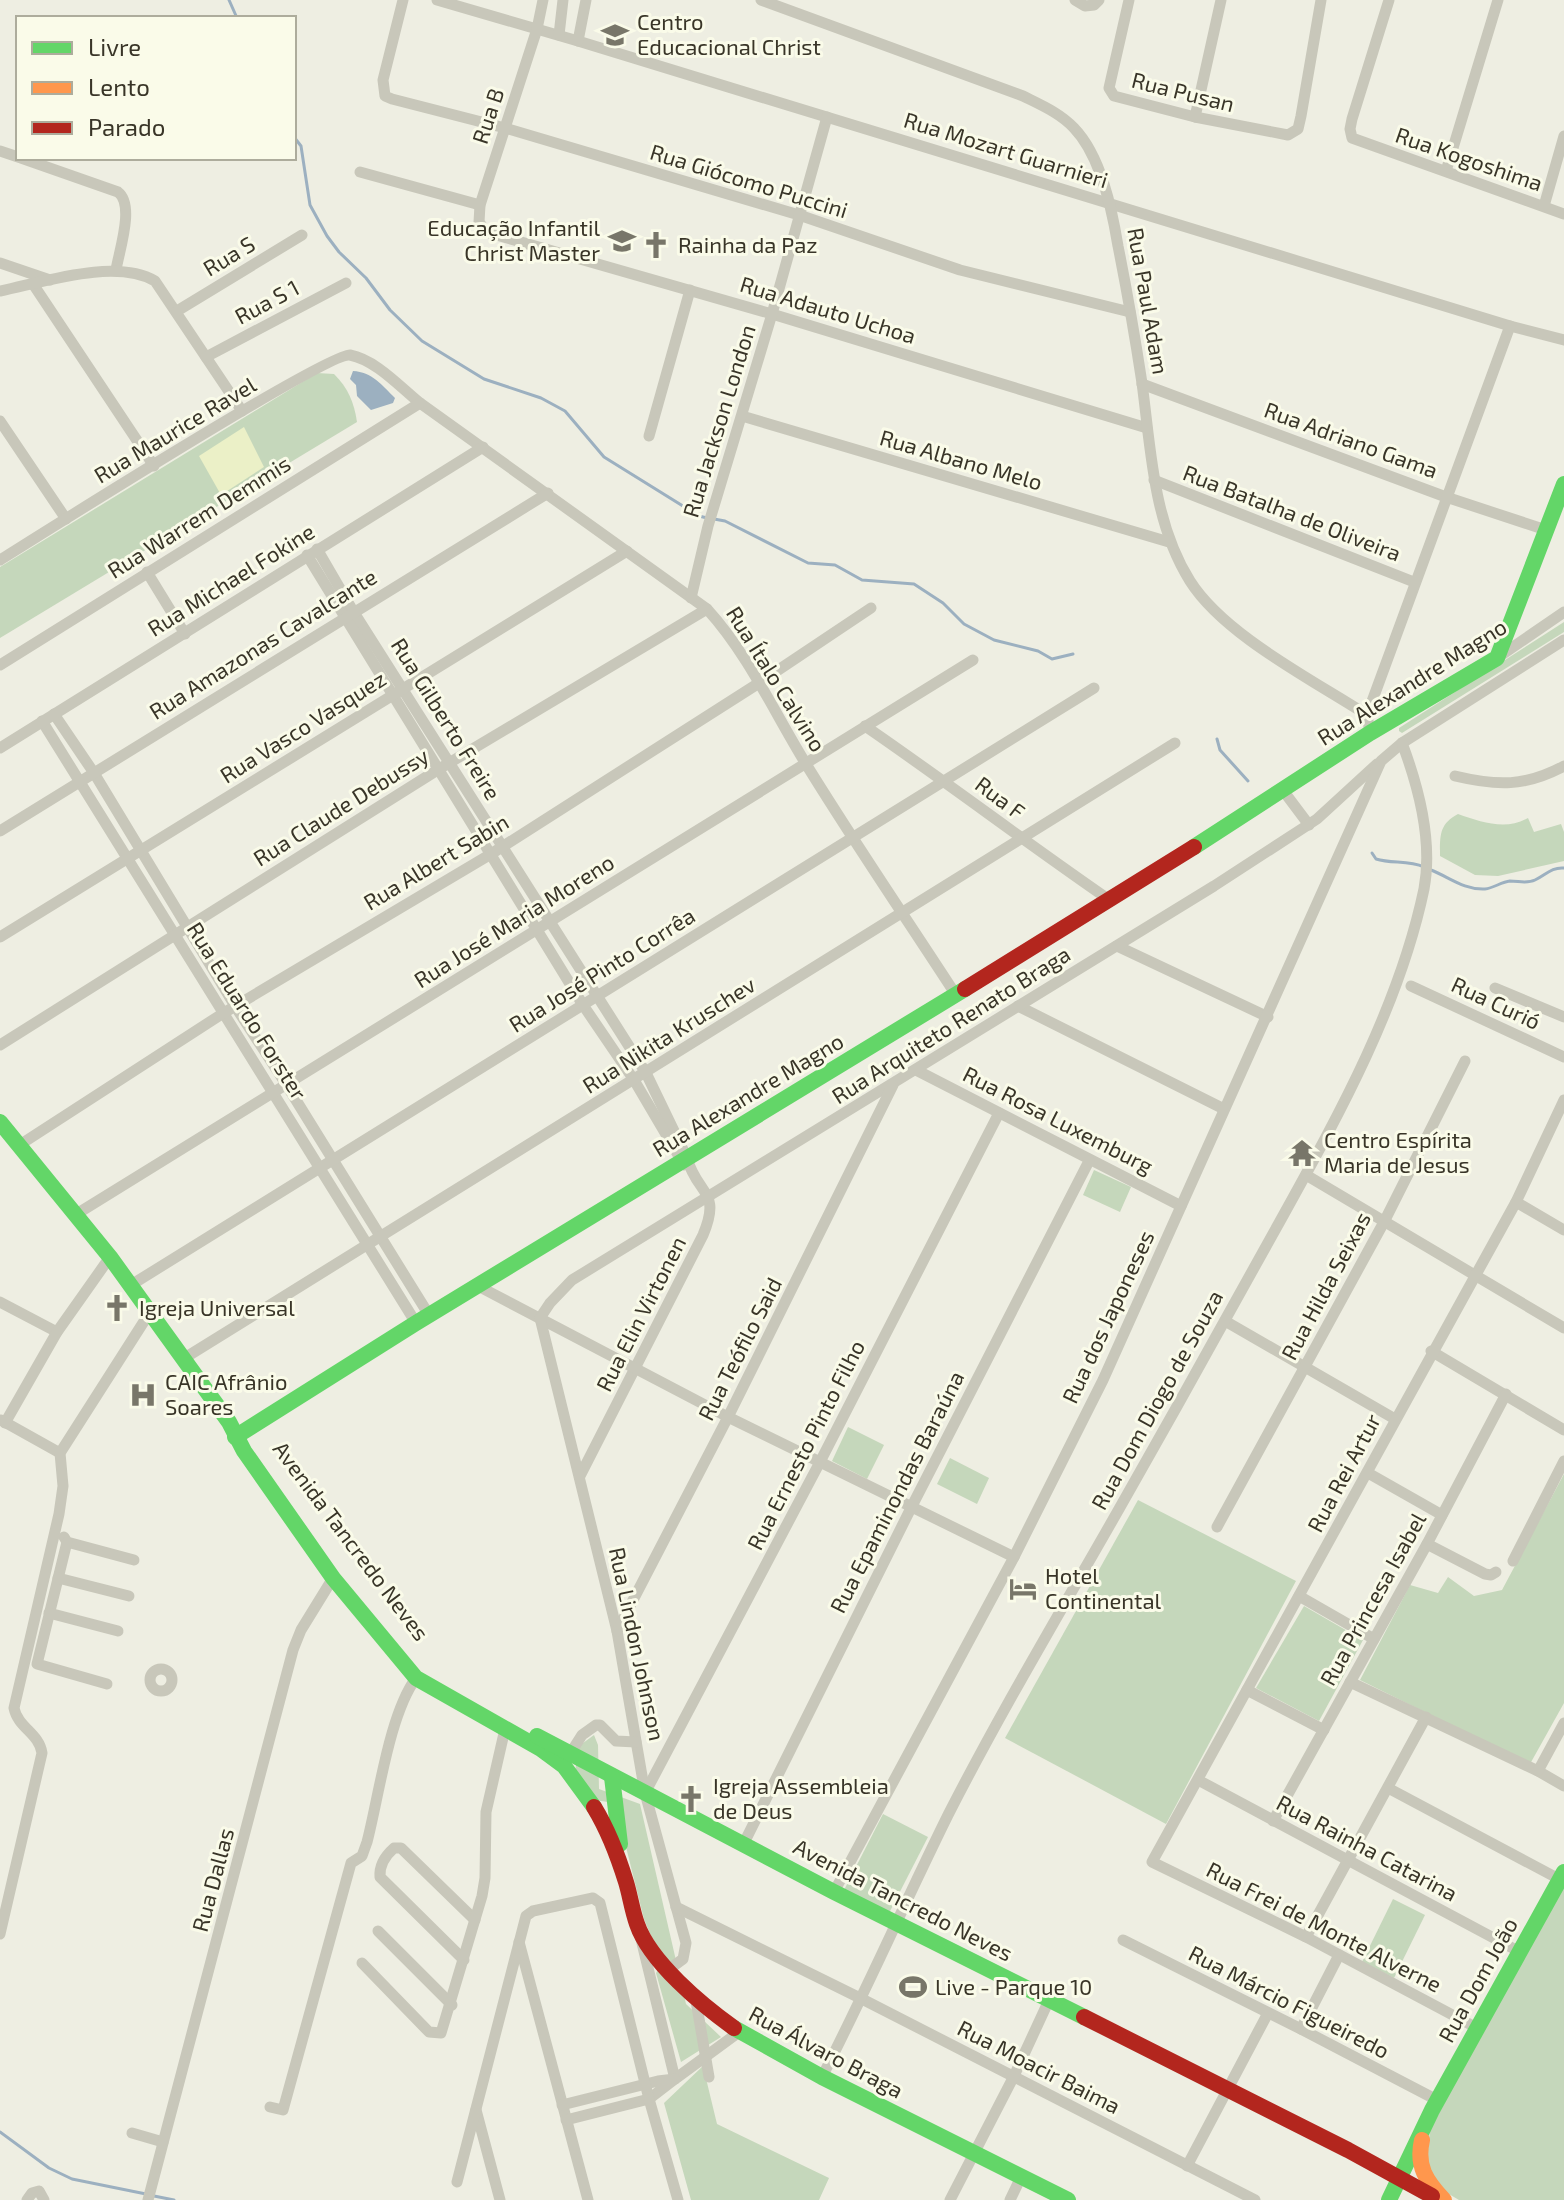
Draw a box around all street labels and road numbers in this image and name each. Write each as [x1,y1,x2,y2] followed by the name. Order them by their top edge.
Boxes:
[1129,66,1237,116] street label: Rua Pusan
[466,85,508,147] street label: Rua B
[901,106,1111,192] street label: Rua Mozart Guarnieri
[1392,121,1546,195] street label: Rua Kogoshima
[647,138,851,222] street label: Rua Giócomo Puccini
[1123,225,1175,376] street label: Rua Paul Adam
[198,230,259,281] street label: Rua S
[737,270,919,348] street label: Rua Adauto Uchoa
[230,273,303,329] street label: Rua S 1
[676,321,760,520] street label: Rua Jackson London
[89,370,261,488] street label: Rua Maurice Ravel
[1261,396,1442,483] street label: Rua Adriano Gama
[877,423,1045,495] street label: Rua Albano Melo
[102,449,295,583] street label: Rua Warrem Demmis
[1180,458,1405,566] street label: Rua Batalha de Oliveira
[142,517,319,641] street label: Rua Michael Fokine
[144,562,381,724] street label: Rua Amazonas Cavalcante
[722,601,832,756] street label: Rua Ítalo Calvino
[1312,612,1511,750] street label: Rua Alexandre Magno
[387,633,507,804] street label: Rua Gilberto Freire
[215,665,390,788] street label: Rua Vasco Vasquez
[248,742,433,871] street label: Rua Claude Debussy
[971,770,1030,824] street label: Rua F
[358,808,513,915] street label: Rua Albert Sabin
[409,848,618,992] street label: Rua José Maria Moreno
[504,901,699,1037] street label: Rua José Pinto Corrêa
[183,917,313,1104] street label: Rua Eduardo Forster
[827,940,1074,1108] street label: Rua Arquiteto Renato Braga
[577,970,760,1098] street label: Rua Nikita Kruschev
[1448,970,1545,1034] street label: Rua Curió
[647,1027,848,1161] street label: Rua Alexandre Magno
[959,1060,1158,1178] street label: Rua Rosa Luxemburg
[1275,1207,1375,1364] street label: Rua Hilda Seixas
[1056,1226,1158,1407] street label: Rua dos Japoneses
[590,1232,690,1395] street label: Rua Elin Virtonen
[692,1273,786,1424] street label: Rua Teófilo Said
[1085,1285,1227,1514] street label: Rua Dom Diogo de Souza
[741,1335,869,1554] street label: Rua Ernesto Pinto Filho
[824,1366,968,1617] street label: Rua Epaminondas Baraúna
[1301,1409,1385,1536] street label: Rua Rei Artur
[268,1436,435,1645] street label: Avenida Tancredo Neves
[1314,1507,1431,1689] street label: Rua Princesa Isabel
[605,1545,671,1743] street label: Rua Lindon Johnson
[1273,1788,1462,1906] street label: Rua Rainha Catarina
[186,1825,238,1934] street label: Rua Dallas
[790,1833,1017,1966] street label: Avenida Tancredo Neves
[1203,1855,1446,1997] street label: Rua Frei de Monte Alverne
[1432,1913,1522,2046] street label: Rua Dom João
[1185,1939,1394,2063] street label: Rua Márcio Figueiredo
[745,2000,908,2103] street label: Rua Álvaro Braga
[954,2014,1125,2118] street label: Rua Moacir Baima

